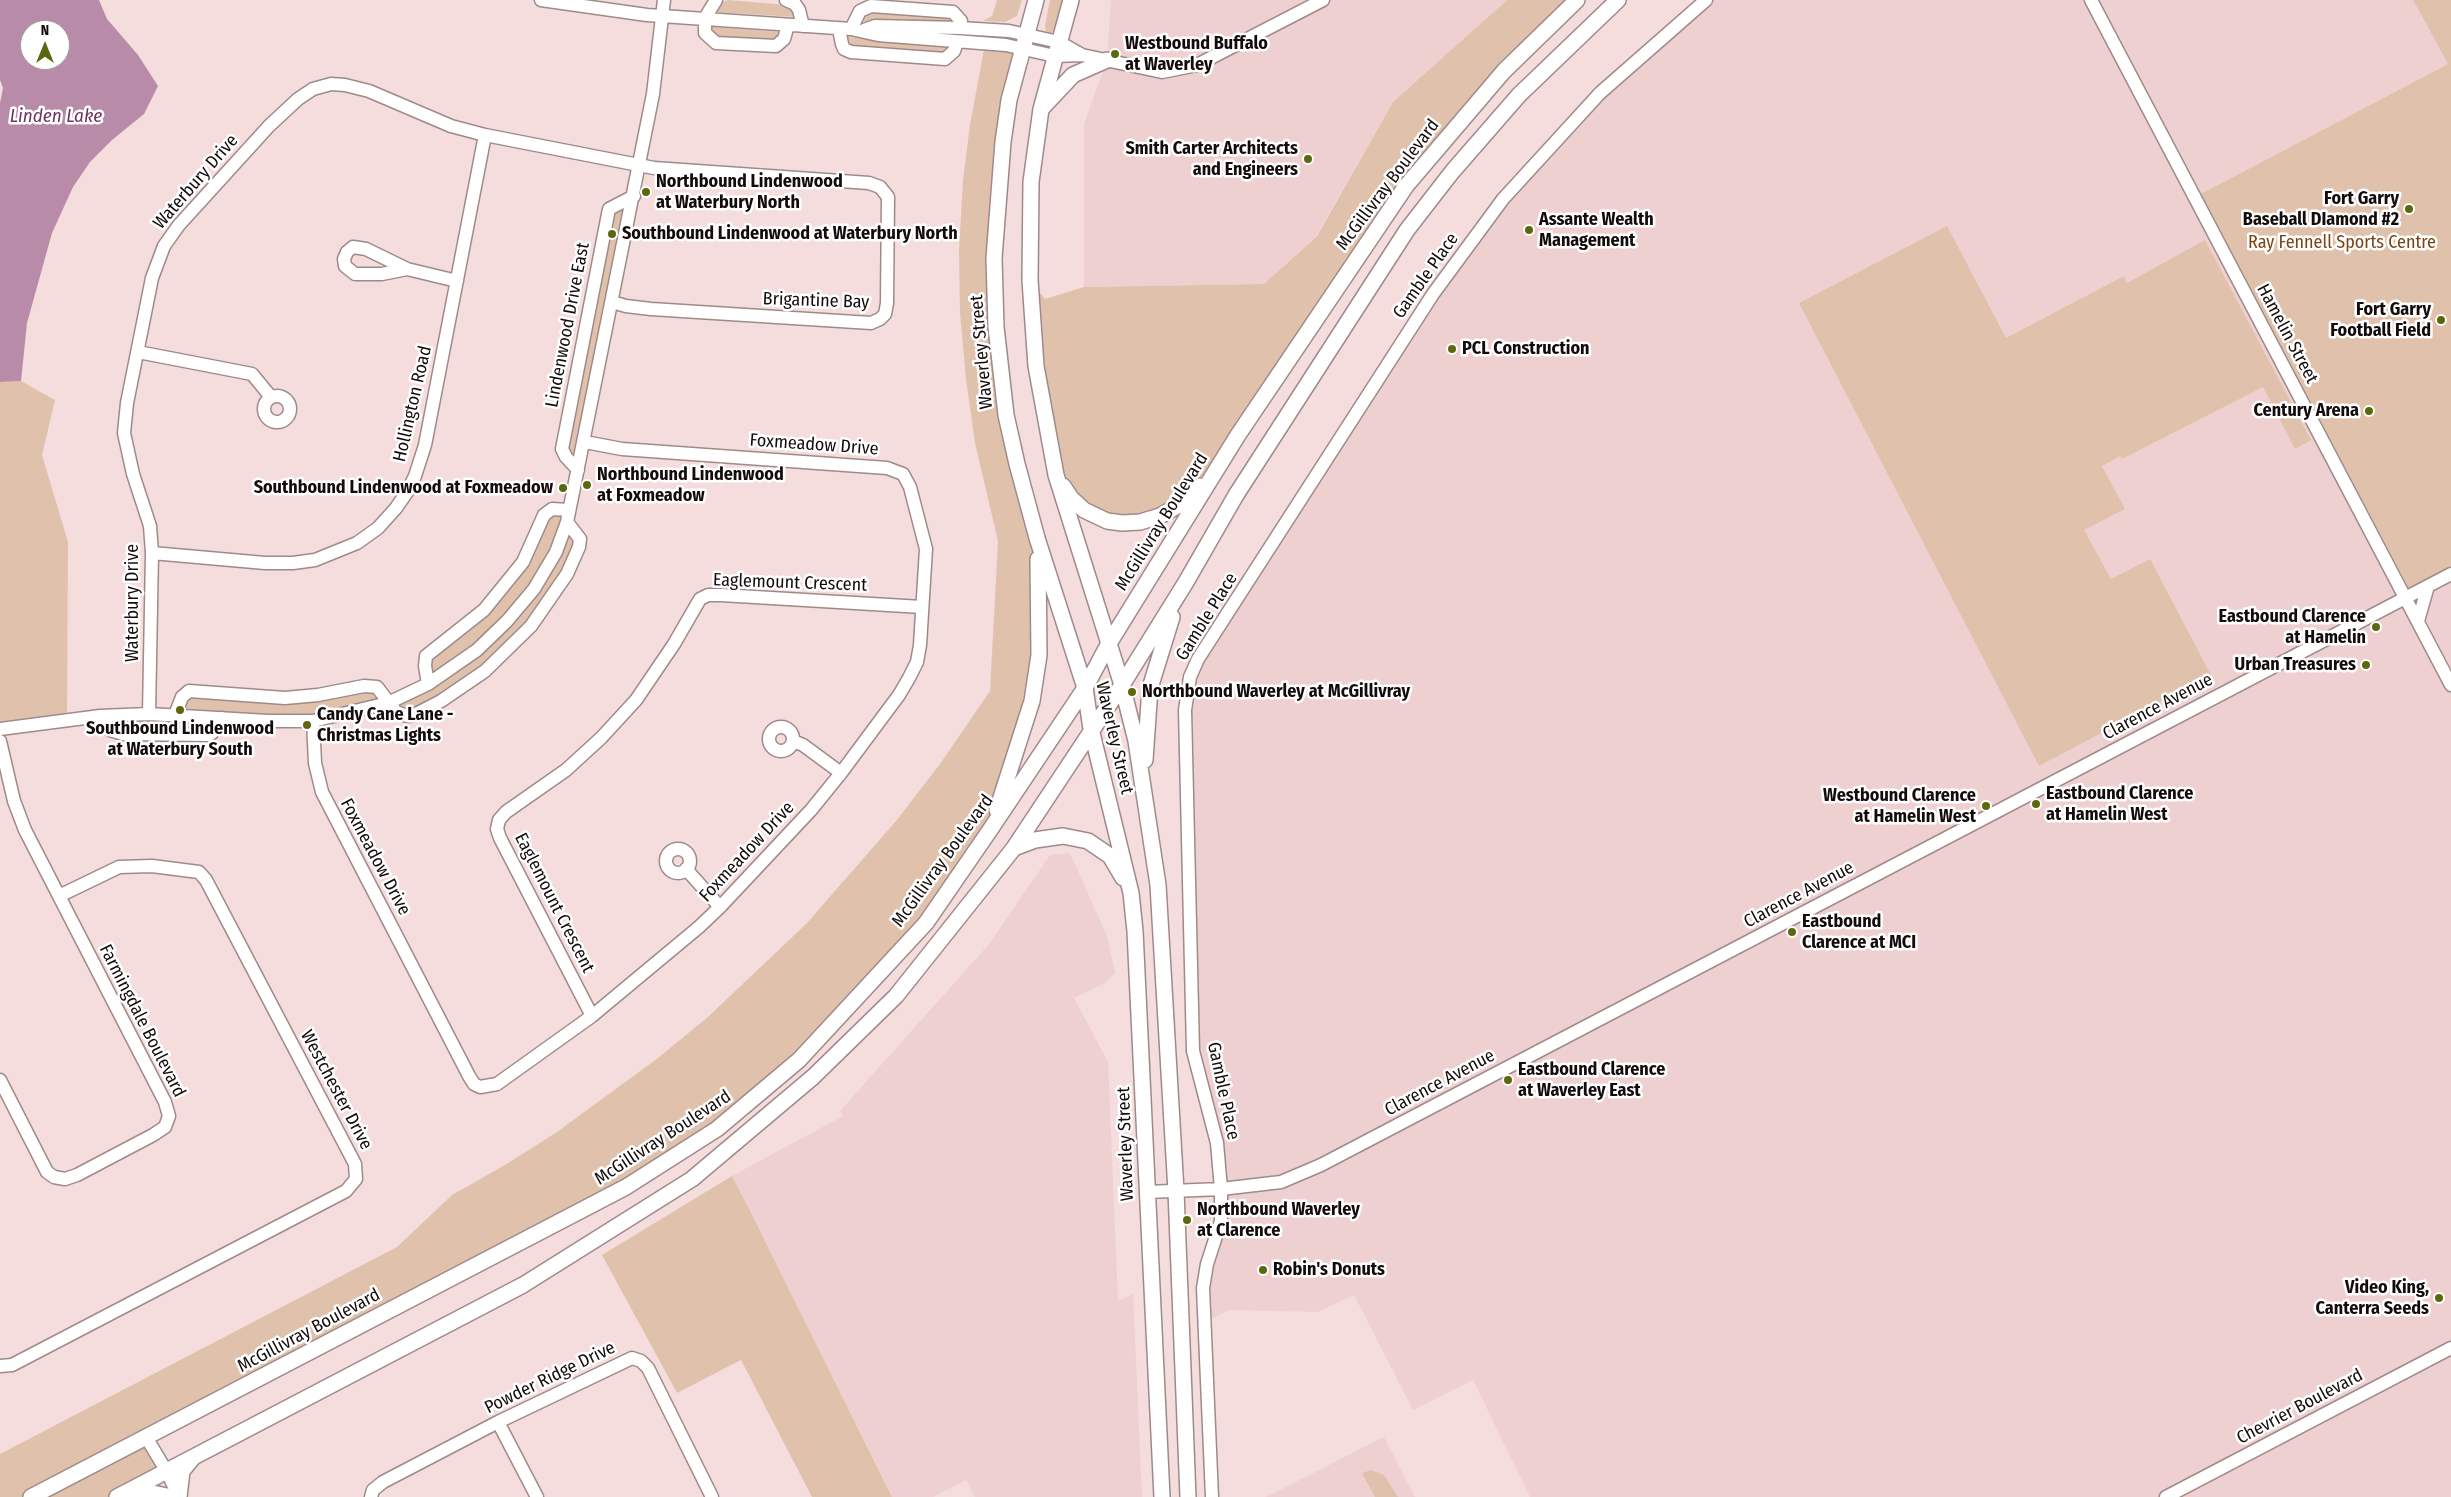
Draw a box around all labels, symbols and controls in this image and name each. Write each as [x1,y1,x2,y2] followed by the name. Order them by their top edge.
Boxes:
[20,20,70,70] north arrow
[41,22,49,39] text: N
[1125,33,1268,76] place label: Westbound Buffalo at Waverley
[1109,48,1121,60] marker: Westbound Buffalo at Waverley
[10,106,102,128] water label: Linden Lake
[1332,115,1444,255] street label: McGillivray Boulevard
[149,130,243,234] street label: Waterbury Drive
[1125,138,1298,180] place label: Smith Carter Architects and Engineers
[1302,153,1314,165] marker: Smith Carter Architects and Engineers
[656,171,843,213] place label: Northbound Lindenwood at Waterbury North
[640,186,652,198] marker: Northbound Lindenwood at Waterbury North
[2243,188,2399,230] place label: Fort Garry Baseball DIamond #2
[2403,203,2415,215] marker: Fort Garry Baseball DIamond #2
[1539,209,1654,252] place label: Assante Wealth Management
[622,223,958,245] place label: Southbound Lindenwood at Waterbury North
[1523,224,1535,236] marker: Assante Wealth Management
[606,228,618,240] marker: Southbound Lindenwood at Waterbury North
[1389,229,1463,323] street label: Gamble Place
[2248,232,2436,254] park label: Ray Fennell Sports Centre
[541,241,595,409] street label: Lindenwood Drive East
[2252,280,2322,388] street label: Hamelin Street
[762,288,870,314] street label: Brigantine Bay
[966,294,998,410] street label: Waverley Street
[2330,299,2431,342] place label: Fort Garry Football Field
[2435,314,2447,326] marker: Fort Garry Football Field
[1462,338,1589,360] place label: PCL Construction
[1446,343,1458,355] marker: PCL Construction
[389,344,437,464] street label: Hollington Road
[2253,400,2359,422] place label: Century Arena
[2363,405,2375,417] marker: Century Arena
[749,430,879,460] street label: Foxmeadow Drive
[1111,449,1213,595] street label: McGillivray Boulevard
[597,464,784,506] place label: Northbound Lindenwood at Foxmeadow
[254,477,553,499] place label: Southbound Lindenwood at Foxmeadow
[581,479,593,491] marker: Northbound Lindenwood at Foxmeadow
[557,482,569,494] marker: Southbound Lindenwood at Foxmeadow
[122,544,144,662] street label: Waterbury Drive
[1172,569,1242,665] street label: Gamble Place
[713,570,867,596] street label: Eaglemount Crescent
[2219,606,2366,649] place label: Eastbound Clarence at Hamelin
[2370,621,2382,633] marker: Eastbound Clarence at Hamelin
[2235,654,2356,676] place label: Urban Treasures
[2360,659,2372,671] marker: Urban Treasures
[2099,669,2217,745] street label: Clarence Avenue
[1091,680,1137,796] street label: Waverley Street
[1142,681,1410,703] place label: Northbound Waverley at McGillivray
[1126,686,1138,698] marker: Northbound Waverley at McGillivray
[174,704,186,716] marker: Southbound Lindenwood at Waterbury South
[317,704,454,746] place label: Candy Cane Lane - Christmas Lights
[86,718,274,761] place label: Southbound Lindenwood at Waterbury South
[301,719,313,731] marker: Candy Cane Lane - Christmas Lights
[2046,783,2193,826] place label: Eastbound Clarence at Hamelin West
[1823,785,1976,828] place label: Westbound Clarence at Hamelin West
[888,791,998,931] street label: McGillivray Boulevard
[335,795,415,919] street label: Foxmeadow Drive
[695,797,799,907] street label: Foxmeadow Drive
[2030,798,2042,810] marker: Eastbound Clarence at Hamelin West
[1980,800,1992,812] marker: Westbound Clarence at Hamelin West
[509,829,599,977] street label: Eaglemount Crescent
[1740,857,1858,933] street label: Clarence Avenue
[1802,911,1916,954] place label: Eastbound Clarence at MCI
[1786,926,1798,938] marker: Eastbound Clarence at MCI
[94,941,190,1101] street label: Farmingdale Boulevard
[295,1026,377,1154] street label: Westchester Drive
[1202,1040,1244,1142] street label: Gamble Place
[1381,1045,1499,1121] street label: Clarence Avenue
[1518,1059,1665,1102] place label: Eastbound Clarence at Waverley East
[1502,1074,1514,1086] marker: Eastbound Clarence at Waverley East
[591,1086,735,1190] street label: McGillivray Boulevard
[1113,1086,1139,1202] street label: Waverley Street
[1197,1199,1360,1242] place label: Northbound Waverley at Clarence
[1181,1214,1193,1226] marker: Northbound Waverley at Clarence
[1273,1259,1385,1281] place label: Robin's Donuts
[1257,1264,1269,1276] marker: Robin's Donuts
[2316,1277,2429,1320] place label: Video King, Canterra Seeds
[234,1284,384,1378] street label: McGillivray Boulevard
[2433,1292,2445,1304] marker: Video King, Canterra Seeds
[481,1337,619,1419] street label: Powder Ridge Drive
[2233,1365,2367,1449] street label: Chevrier Boulevard

